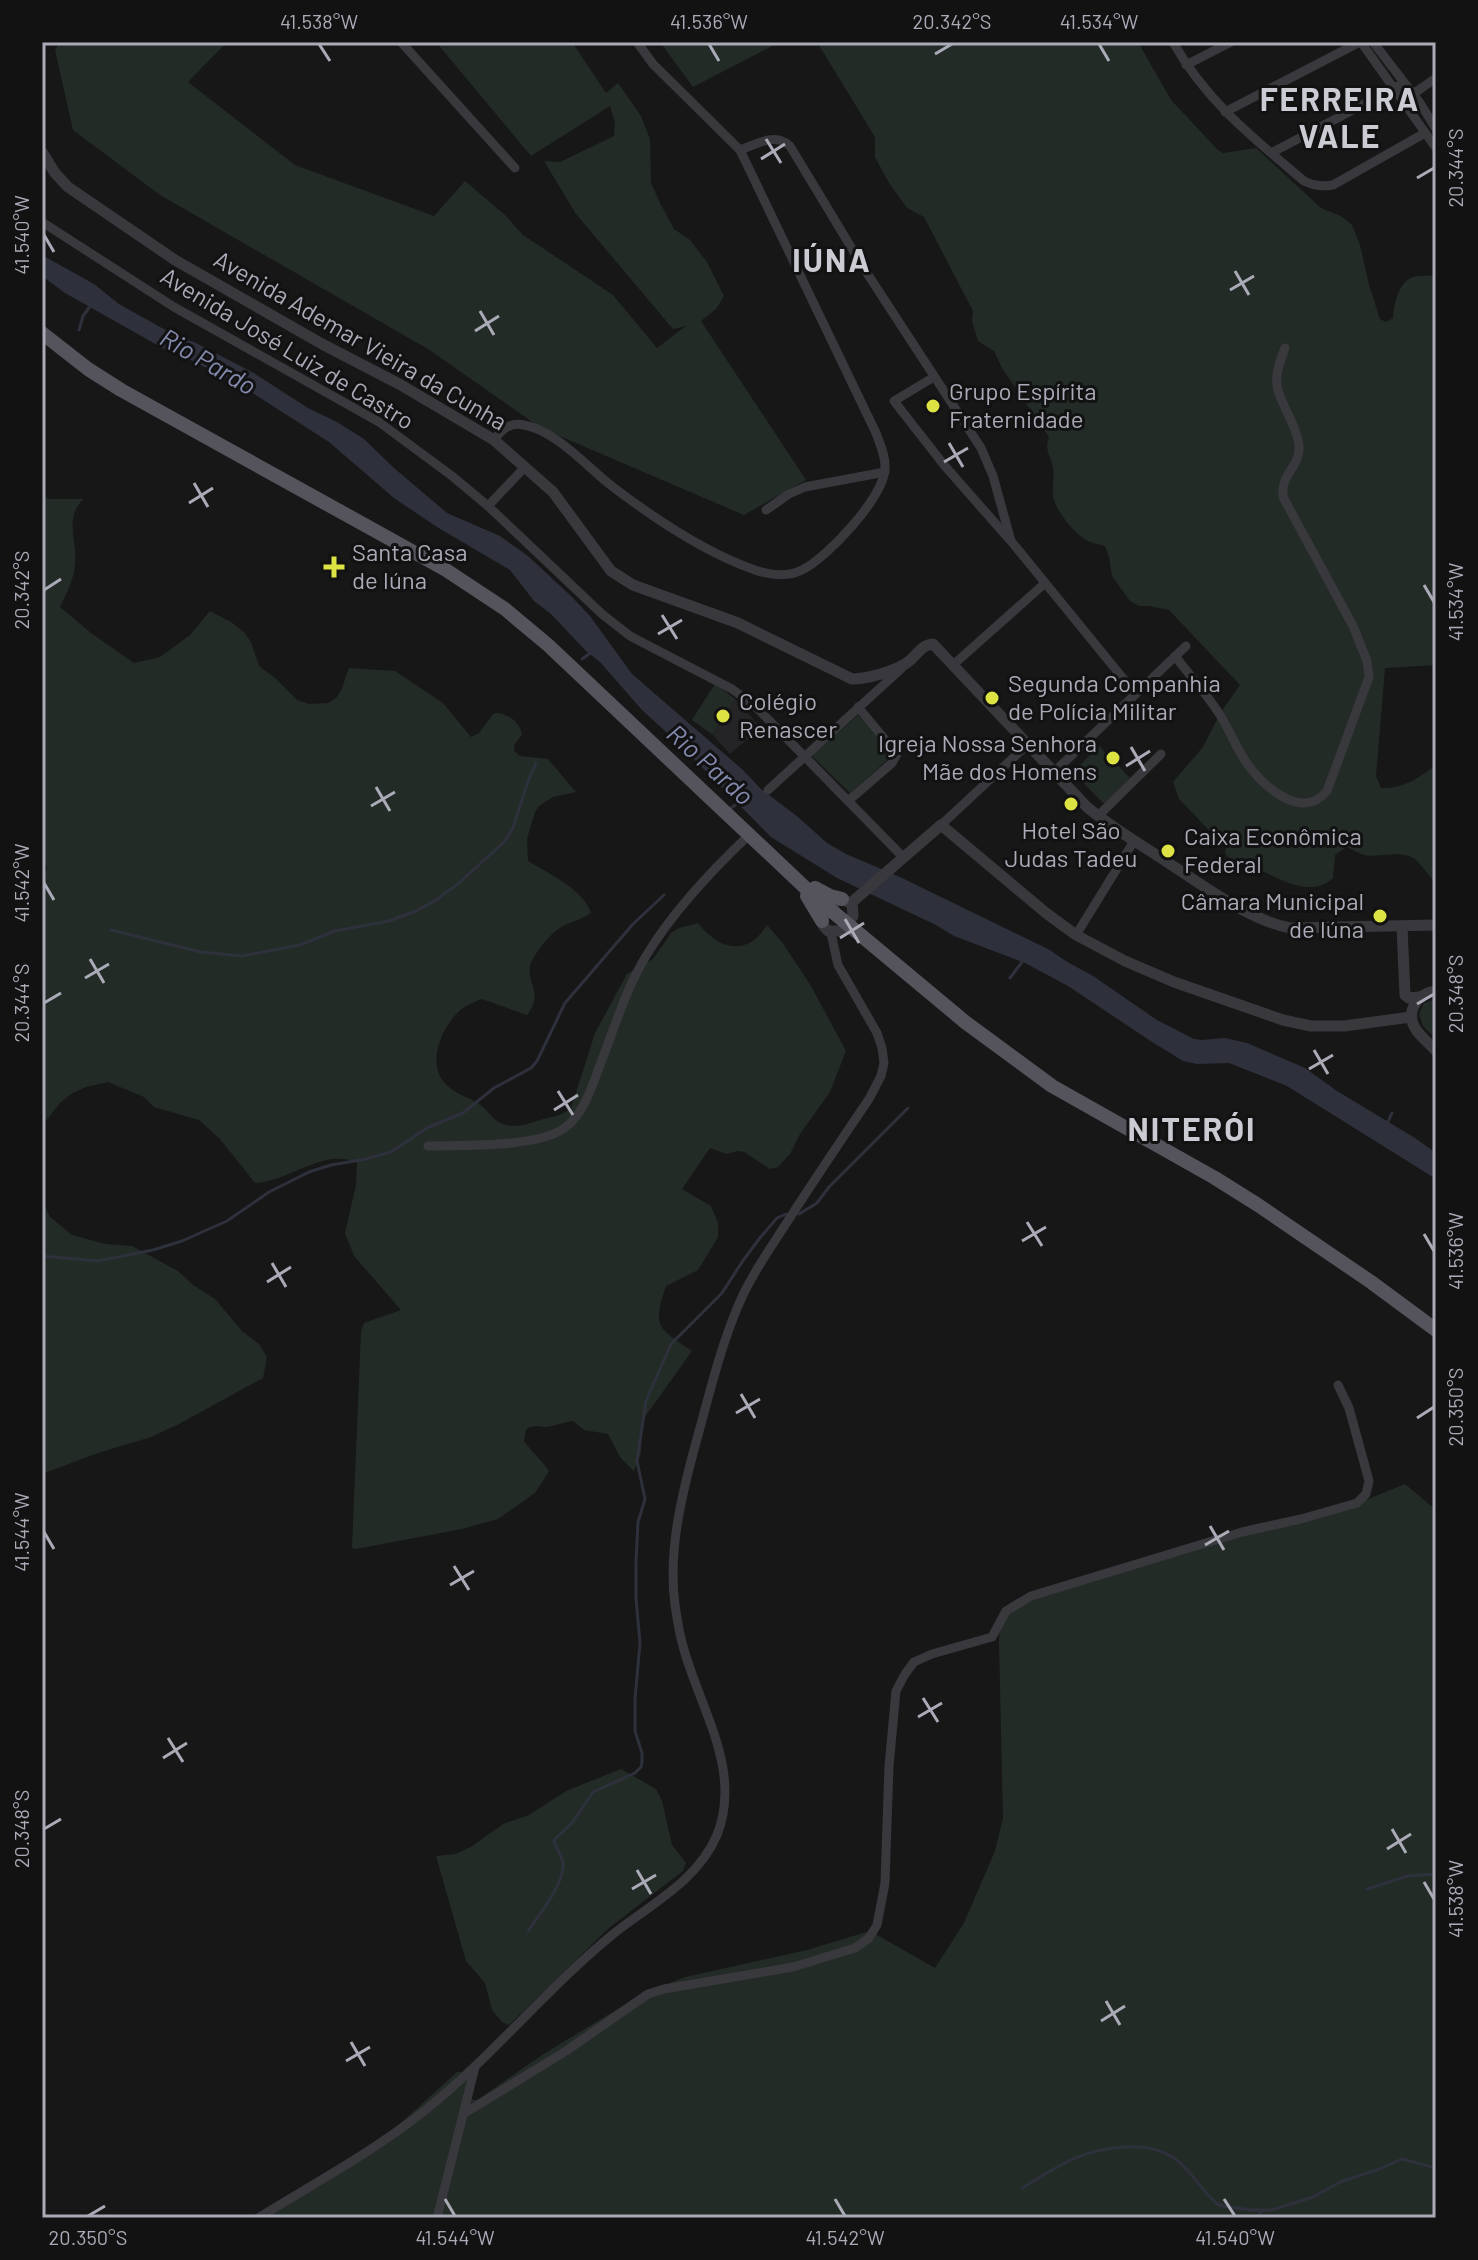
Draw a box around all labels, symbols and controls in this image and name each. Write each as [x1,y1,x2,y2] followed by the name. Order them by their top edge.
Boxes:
[280,9,358,33] text: 41.538°W
[670,9,748,33] text: 41.536°W
[913,9,991,33] text: 20.342°S
[1060,9,1139,33] text: 41.534°W
[1260,79,1420,154] district label: FERREIRA VALE
[1443,128,1467,208] text: 20.344°S
[9,195,33,275] text: 41.540°W
[792,240,872,278] district label: IÚNA
[209,244,512,436] street label: Avenida Ademar Vieira da Cunha
[156,261,420,435] street label: Avenida José Luiz de Castro
[155,321,262,401] water label: Rio Pardo
[949,376,1097,433] place label: Grupo Espírita Fraternidade
[924,397,942,415] marker: Grupo Espírita Fraternidade
[352,537,467,594] place label: Santa Casa de Iúna
[9,551,33,629] text: 20.342°S
[323,556,345,578] marker: Santa Casa de Iúna
[1443,562,1467,641] text: 41.534°W
[1008,668,1221,725] place label: Segunda Companhia de Polícia Militar
[739,686,837,743] place label: Colégio Renascer
[983,689,1001,707] marker: Segunda Companhia de Polícia Militar
[714,707,732,725] marker: Colégio Renascer
[661,717,761,811] water label: Rio Pardo
[878,728,1097,785] place label: Igreja Nossa Senhora Mãe dos Homens
[1104,749,1122,767] marker: Igreja Nossa Senhora Mãe dos Homens
[1062,795,1080,813] marker: Hotel São Judas Tadeu
[1005,815,1137,872] place label: Hotel São Judas Tadeu
[1184,821,1362,878] place label: Caixa Econômica Federal
[1159,842,1177,860] marker: Caixa Econômica Federal
[9,843,33,922] text: 41.542°W
[1181,886,1364,943] place label: Câmara Municipal de Iúna
[1371,907,1389,925] marker: Câmara Municipal de Iúna
[1443,955,1467,1033] text: 20.348°S
[9,963,33,1043] text: 20.344°S
[1127,1109,1257,1147] district label: NITERÓI
[1443,1212,1467,1290] text: 41.536°W
[1443,1368,1467,1446] text: 20.350°S
[9,1492,33,1572] text: 41.544°W
[9,1790,33,1868] text: 20.348°S
[1443,1860,1467,1938] text: 41.538°W
[49,2225,127,2249] text: 20.350°S
[415,2225,495,2249] text: 41.544°W
[806,2225,885,2249] text: 41.542°W
[1195,2225,1275,2249] text: 41.540°W

